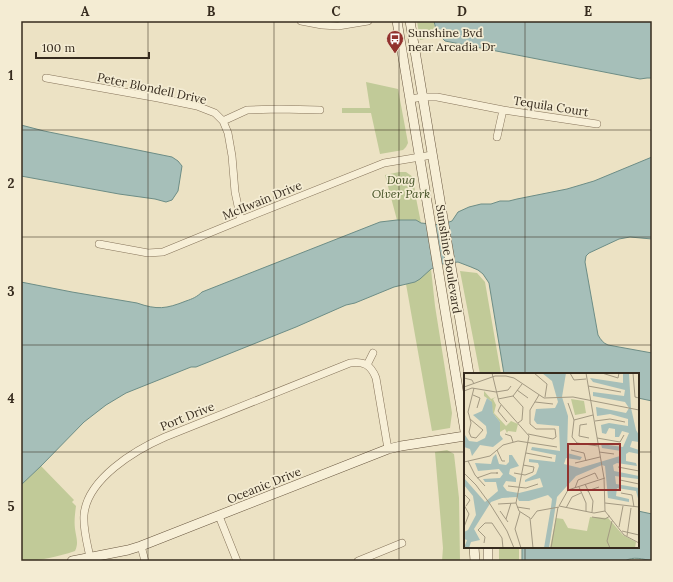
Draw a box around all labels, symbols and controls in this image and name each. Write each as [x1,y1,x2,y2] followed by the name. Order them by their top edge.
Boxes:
[81,3,90,20] text: A
[207,3,216,20] text: B
[332,3,341,20] text: C
[457,3,467,20] text: D
[584,3,592,20] text: E
[408,25,496,54] place label: Sunshine Bvd near Arcadia Dr
[385,29,405,54] bus stop icon: Sunshine Bvd near Arcadia Dr
[36,34,149,60] scale bar
[42,40,75,55] text: 100 m
[8,67,14,84] text: 1
[96,69,209,107] street label: Peter Blondell Drive
[512,93,590,119] street label: Tequila Court
[372,172,430,201] park label: Doug Olver Park
[8,175,15,192] text: 2
[220,177,304,223] street label: McIIwain Drive
[433,203,465,315] street label: Sunshine Boulevard
[7,283,15,300] text: 3
[464,373,639,548] inset map
[7,390,15,407] text: 4
[158,398,217,434] street label: Port Drive
[225,463,304,507] street label: Oceanic Drive
[7,498,15,515] text: 5

